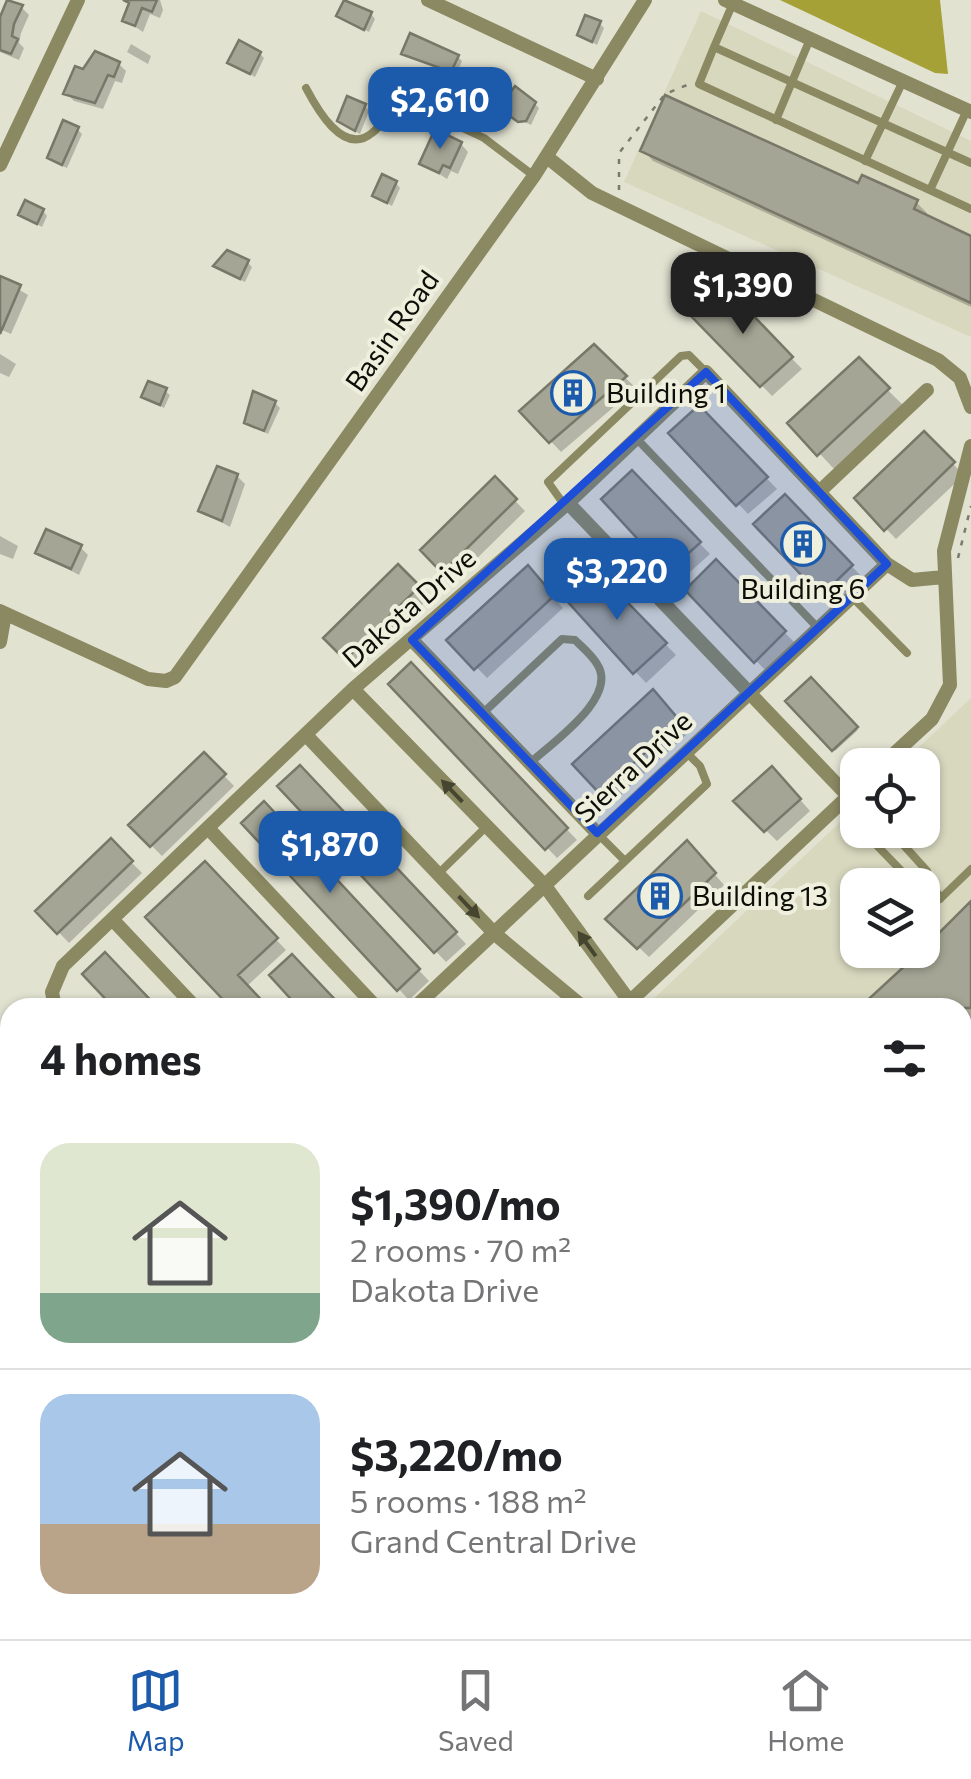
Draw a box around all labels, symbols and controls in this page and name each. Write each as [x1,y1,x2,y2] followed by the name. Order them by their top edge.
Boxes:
[359,67,521,152] pin: $2,610
[390,79,490,119] text: $2,610
[662,252,824,337] pin: $1,390
[337,264,445,397] street label: Basin Road
[693,264,793,304] text: $1,390
[550,370,596,416] building icon: Building 1
[606,375,726,409] place label: Building 1
[780,521,826,567] building icon: Building 6
[536,538,698,623] pin: $3,220
[335,540,482,674] street label: Dakota Drive
[566,550,668,590] text: $3,220
[741,571,865,605] place label: Building 6
[567,703,698,829] street label: Sierra Drive
[840,748,940,968] map controls
[840,748,940,848] button: locate
[441,779,464,803] one-way arrow
[249,811,411,896] pin: $1,870
[281,823,379,863] text: $1,870
[840,868,940,968] button: layers
[637,873,683,919] building icon: Building 13
[692,878,828,912] place label: Building 13
[457,895,480,919] one-way arrow
[578,931,598,957] one-way arrow
[877,1031,932,1086] icon: filters
[40,1032,202,1084] text: 4 homes
[350,1177,560,1229] text: $1,390/mo
[120,1183,240,1303] icon: home
[350,1229,571,1269] text: 2 rooms · 70 m²
[350,1269,539,1309] text: Dakota Drive
[350,1428,563,1480] text: $3,220/mo
[120,1434,240,1554] icon: home
[350,1480,587,1520] text: 5 rooms · 188 m²
[350,1520,637,1560] text: Grand Central Drive
[127,1663,185,1757] tab: Map
[438,1663,514,1757] tab: Saved
[767,1663,844,1757] tab: Home

